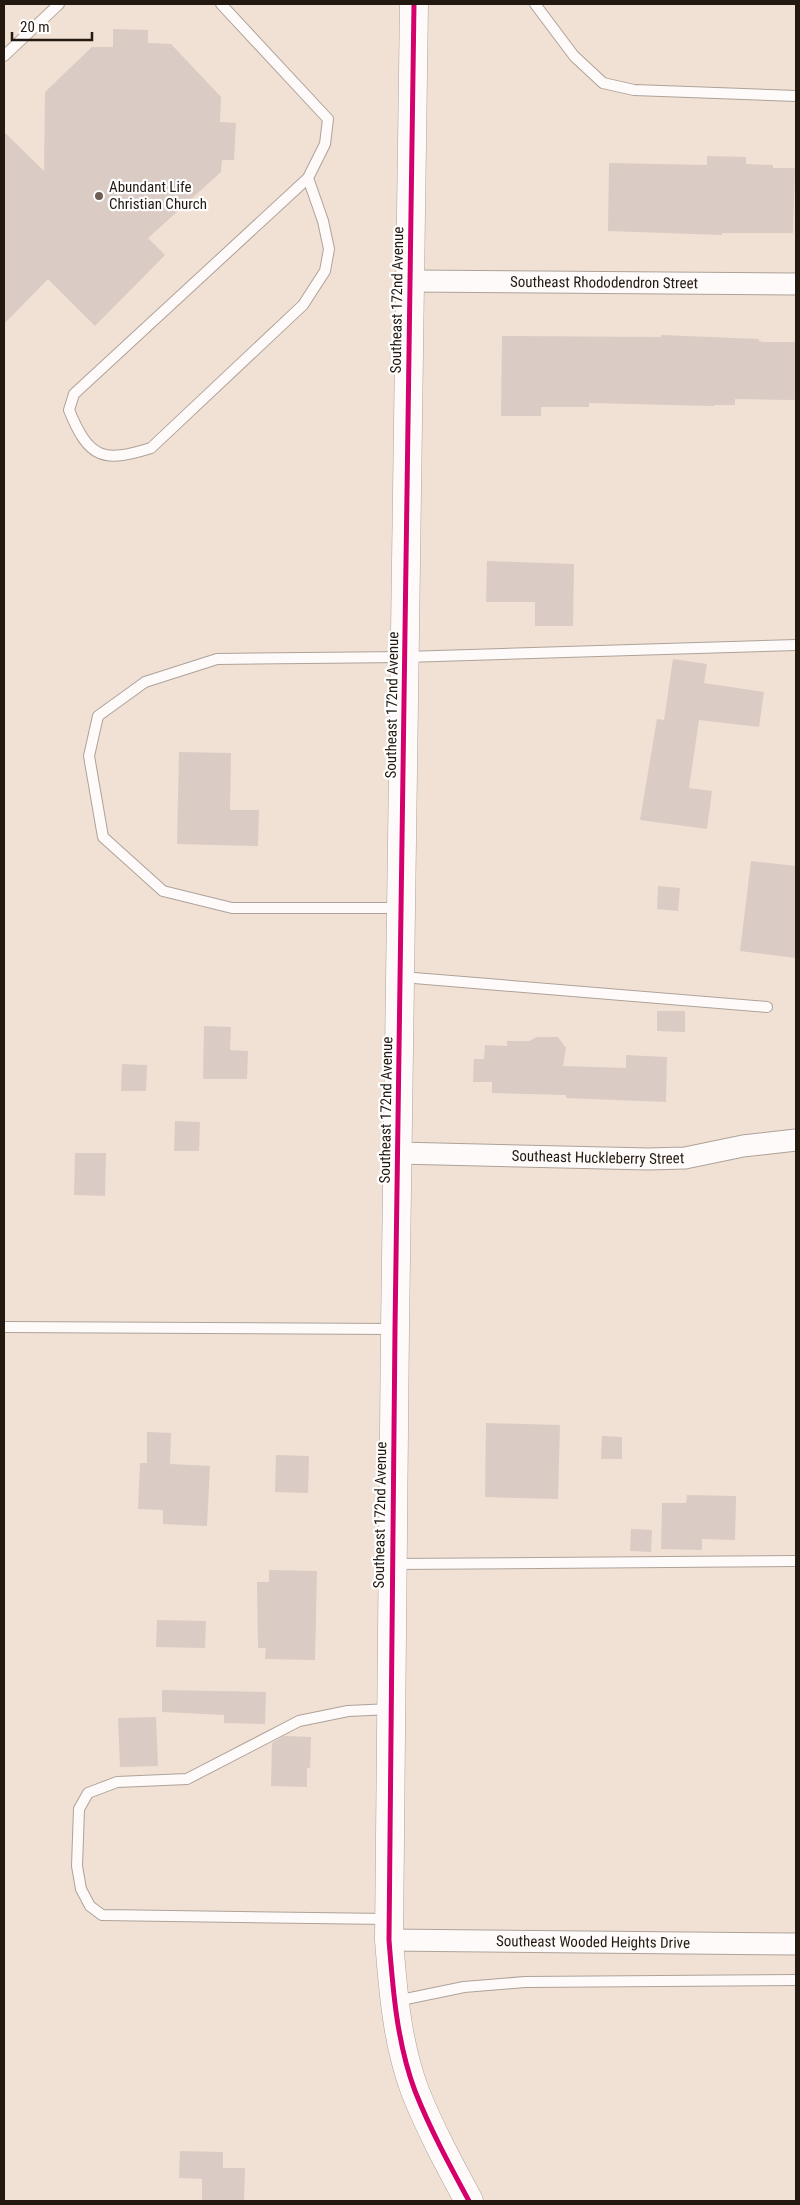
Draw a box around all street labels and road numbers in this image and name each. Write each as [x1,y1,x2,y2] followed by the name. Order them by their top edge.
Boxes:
[387,226,407,374] street label: Southeast 172nd Avenue
[510,273,698,292] street label: Southeast Rhododendron Street
[382,631,402,779] street label: Southeast 172nd Avenue
[376,1036,396,1184] street label: Southeast 172nd Avenue
[511,1147,684,1168] street label: Southeast Huckleberry Street
[370,1441,390,1589] street label: Southeast 172nd Avenue
[496,1932,690,1952] street label: Southeast Wooded Heights Drive

